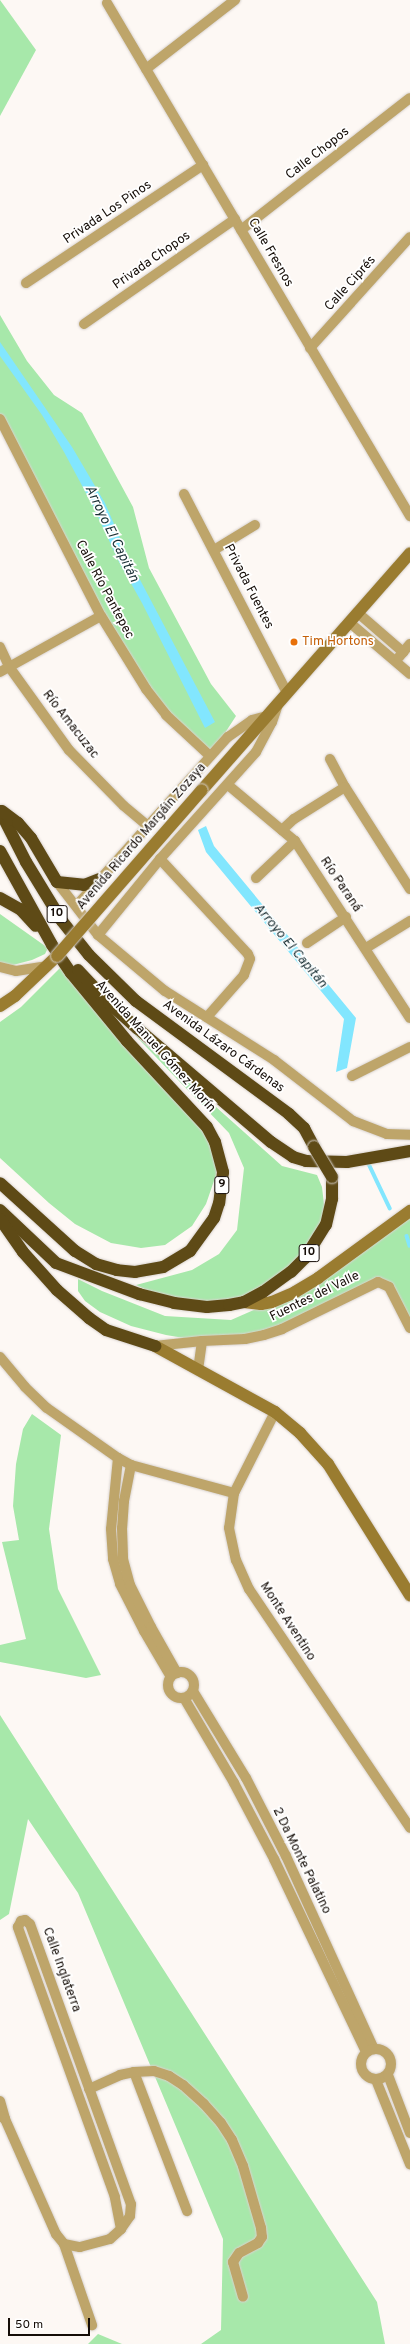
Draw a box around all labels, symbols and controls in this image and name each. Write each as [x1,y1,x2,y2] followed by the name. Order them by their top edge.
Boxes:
[283,124,353,184] street label: Calle Chopos
[61,178,155,248] street label: Privada Los Pinos
[244,216,296,290] street label: Calle Fresnos
[110,229,194,293] street label: Privada Chopos
[322,253,380,315] street label: Calle Ciprés
[80,483,142,585] water label: Arroyo El Capitán
[71,538,137,642] street label: Calle Río Pantepec
[220,542,276,632] street label: Privada Fuentes
[302,634,374,650] place label: Tim Hortons
[289,637,299,647] marker: Tim Hortons
[38,688,102,762] street label: Río Amacuzac
[74,761,210,913] street label: Avenida Ricardo Margáin Zozaya
[316,854,364,916] street label: Río Paraná
[250,900,330,992] water label: Arroyo El Capitán
[46,904,68,924] road number: 10
[92,978,218,1116] street label: Avenida Manuel Gómez Morín
[159,997,287,1097] street label: Avenida Lázaro Cárdenas
[214,1175,230,1195] road number: 9
[298,1243,320,1263] road number: 10
[267,1268,363,1326] street label: Fuentes del Valle
[256,1579,318,1665] street label: Monte Aventino
[268,1805,334,1917] street label: 2 Da Monte Palatino
[38,1925,84,2015] street label: Calle Inglaterra
[10,2310,92,2336] scale bar
[15,2317,43,2333] text: 50 m

